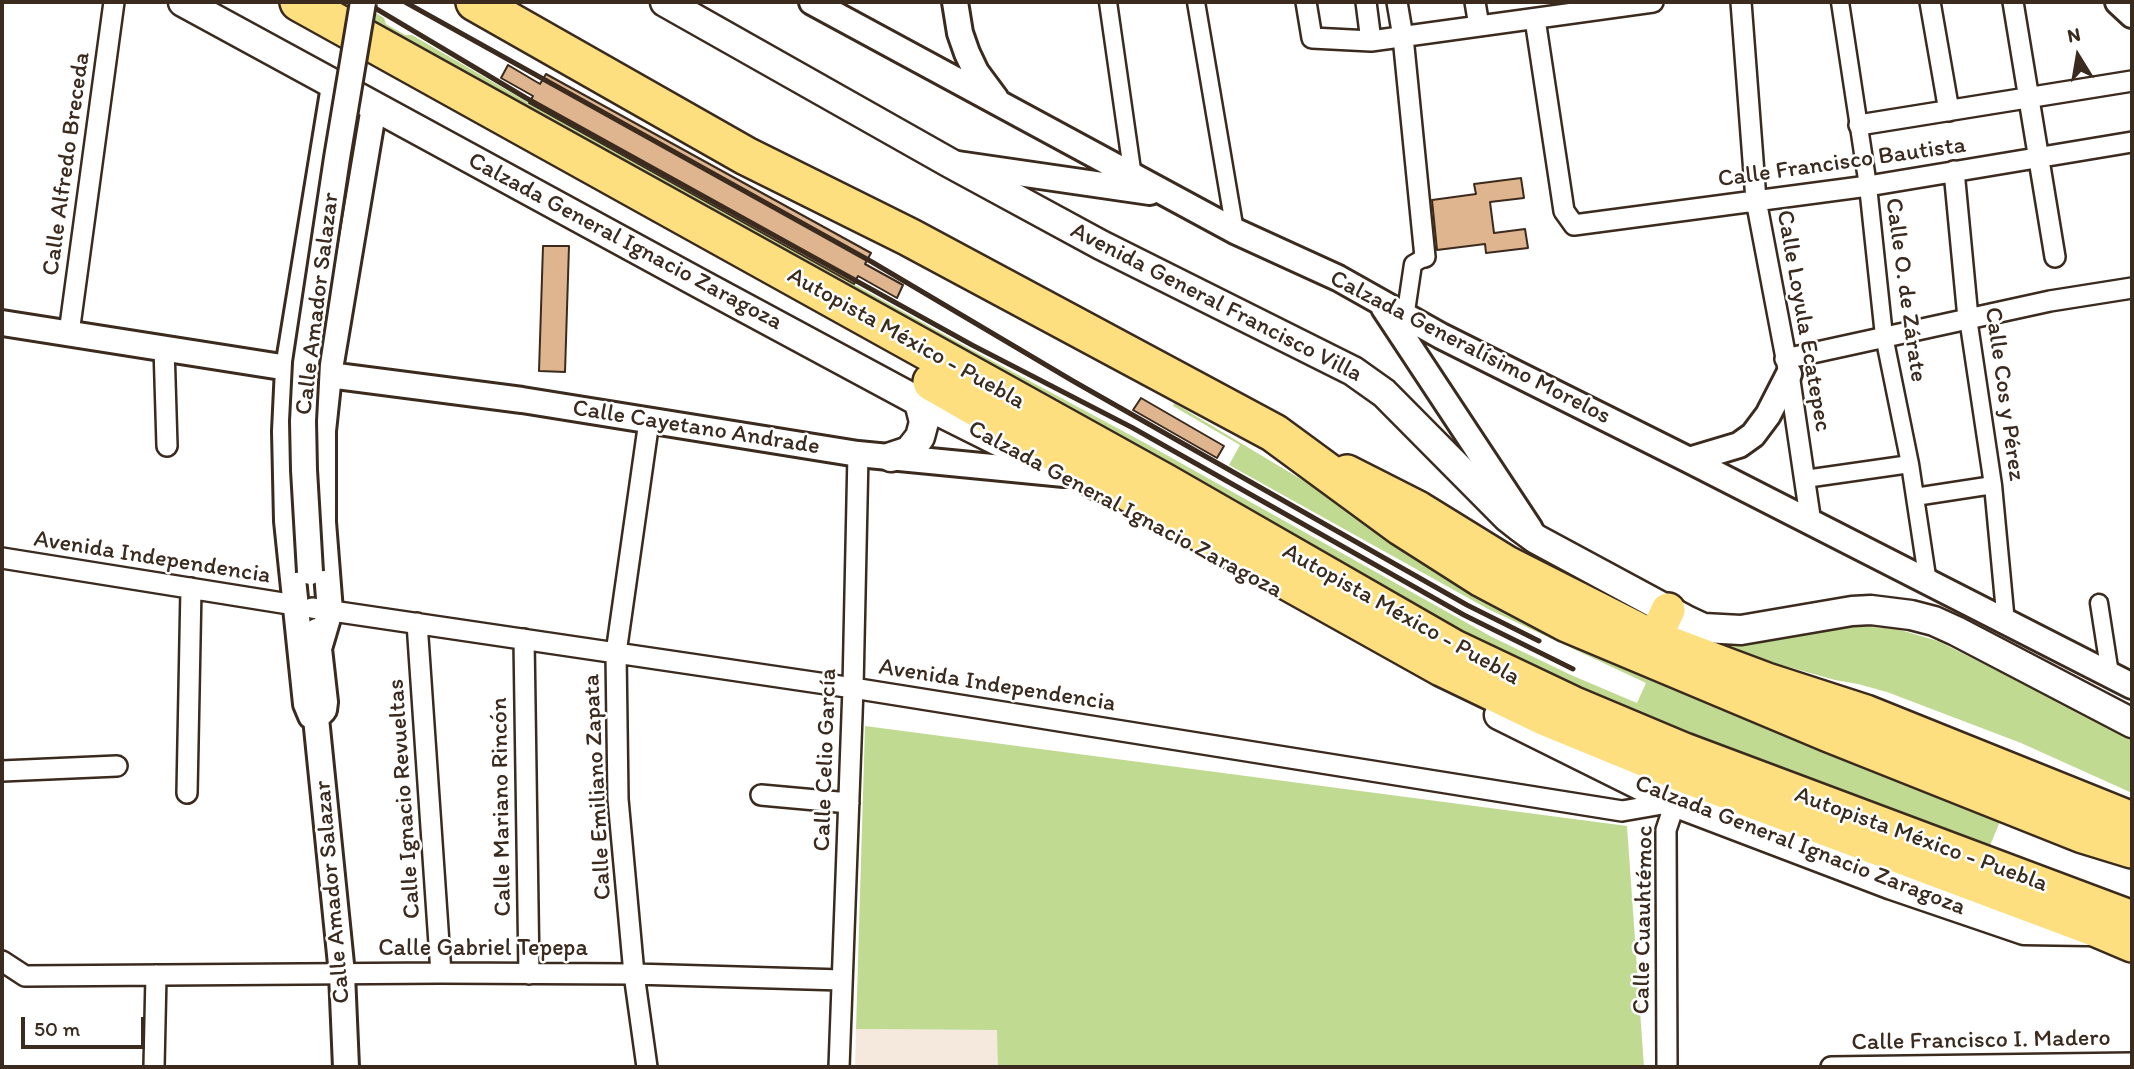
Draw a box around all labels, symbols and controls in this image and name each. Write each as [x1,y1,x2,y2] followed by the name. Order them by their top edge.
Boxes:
[2043,21,2113,91] north arrow
[2065,22,2082,47] text: N
[37,50,97,278] street label: Calle Alfredo Breceda
[1716,131,1968,195] street label: Calle Francisco Bautista
[463,147,787,337] street label: Calzada General Ignacio Zaragoza
[290,191,346,417] street label: Calle Amador Salazar
[1878,196,1932,384] street label: Calle O. de Zárate
[1769,208,1837,434] street label: Calle Loyula Ecatepec
[1065,217,1367,389] street label: Avenida General Francisco Villa
[782,262,1030,416] street label: Autopista México - Puebla
[1325,264,1615,432] street label: Calzada Generalísimo Morelos
[1978,305,2030,483] street label: Calle Cos y Pérez
[570,394,822,462] street label: Calle Cayetano Andrade
[963,415,1287,605] street label: Calzada General Ignacio Zaragoza
[32,525,272,591] street label: Avenida Independencia
[1277,538,1525,692] street label: Autopista México - Puebla
[877,653,1117,719] street label: Avenida Independencia
[808,668,844,852] street label: Calle Celio García
[578,673,618,901] street label: Calle Emiliano Zapata
[382,678,428,920] street label: Calle Ignacio Revueltas
[486,697,518,917] street label: Calle Mariano Rincón
[1630,769,1970,923] street label: Calzada General Ignacio Zaragoza
[309,779,357,1005] street label: Calle Amador Salazar
[1791,781,2051,899] street label: Autopista México - Puebla
[1628,825,1660,1015] street label: Calle Cuauhtémoc
[378,935,588,963] street label: Calle Gabriel Tepepa
[24,1002,149,1046] scale bar
[34,1016,80,1041] text: 50 m
[1851,1024,2111,1058] street label: Calle Francisco I. Madero

